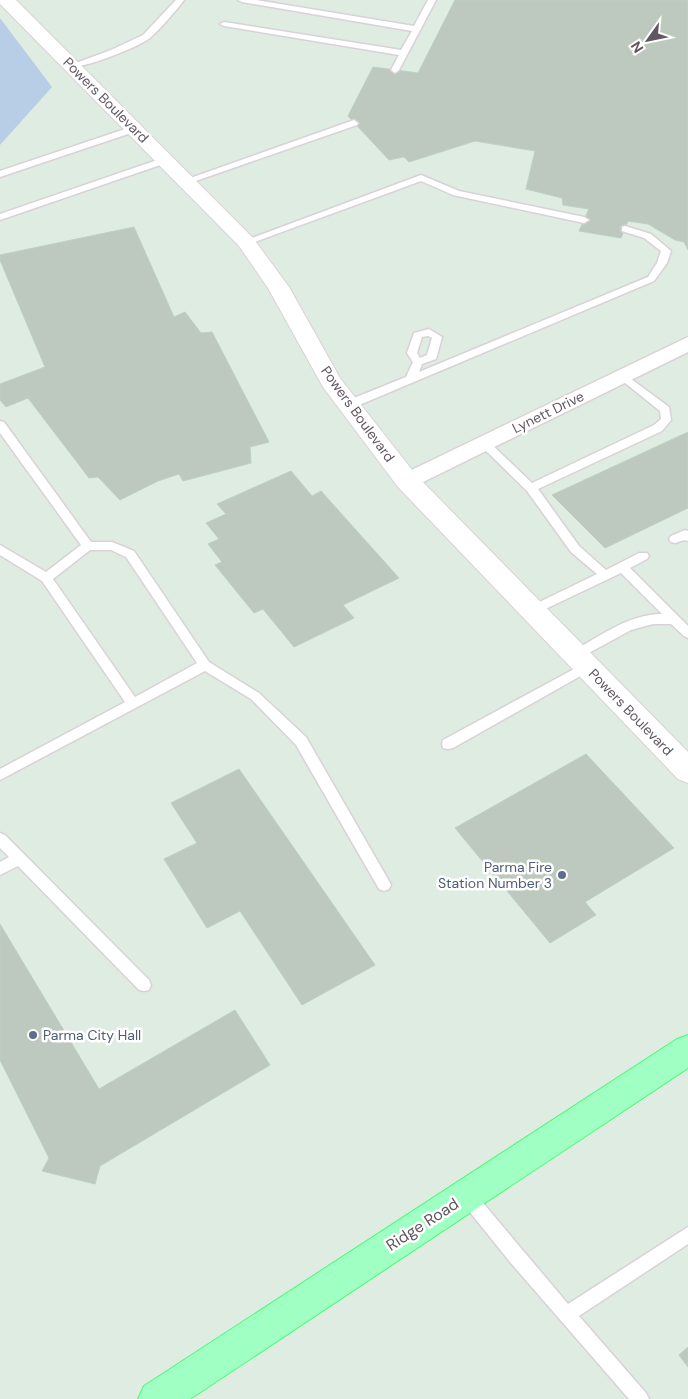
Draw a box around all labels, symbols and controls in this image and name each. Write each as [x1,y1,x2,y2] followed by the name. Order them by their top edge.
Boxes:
[623,15,673,65] north arrow
[627,38,647,56] text: N
[59,53,153,147] street label: Powers Boulevard
[317,363,399,465] street label: Powers Boulevard
[509,387,587,437] street label: Lynett Drive
[585,665,677,759] street label: Powers Boulevard
[438,858,552,892] place label: Parma Fire Station Number 3
[556,869,568,881] marker: Parma Fire Station Number 3
[43,1026,141,1044] place label: Parma City Hall
[27,1029,39,1041] marker: Parma City Hall
[382,1193,463,1256] street label: Ridge Road

